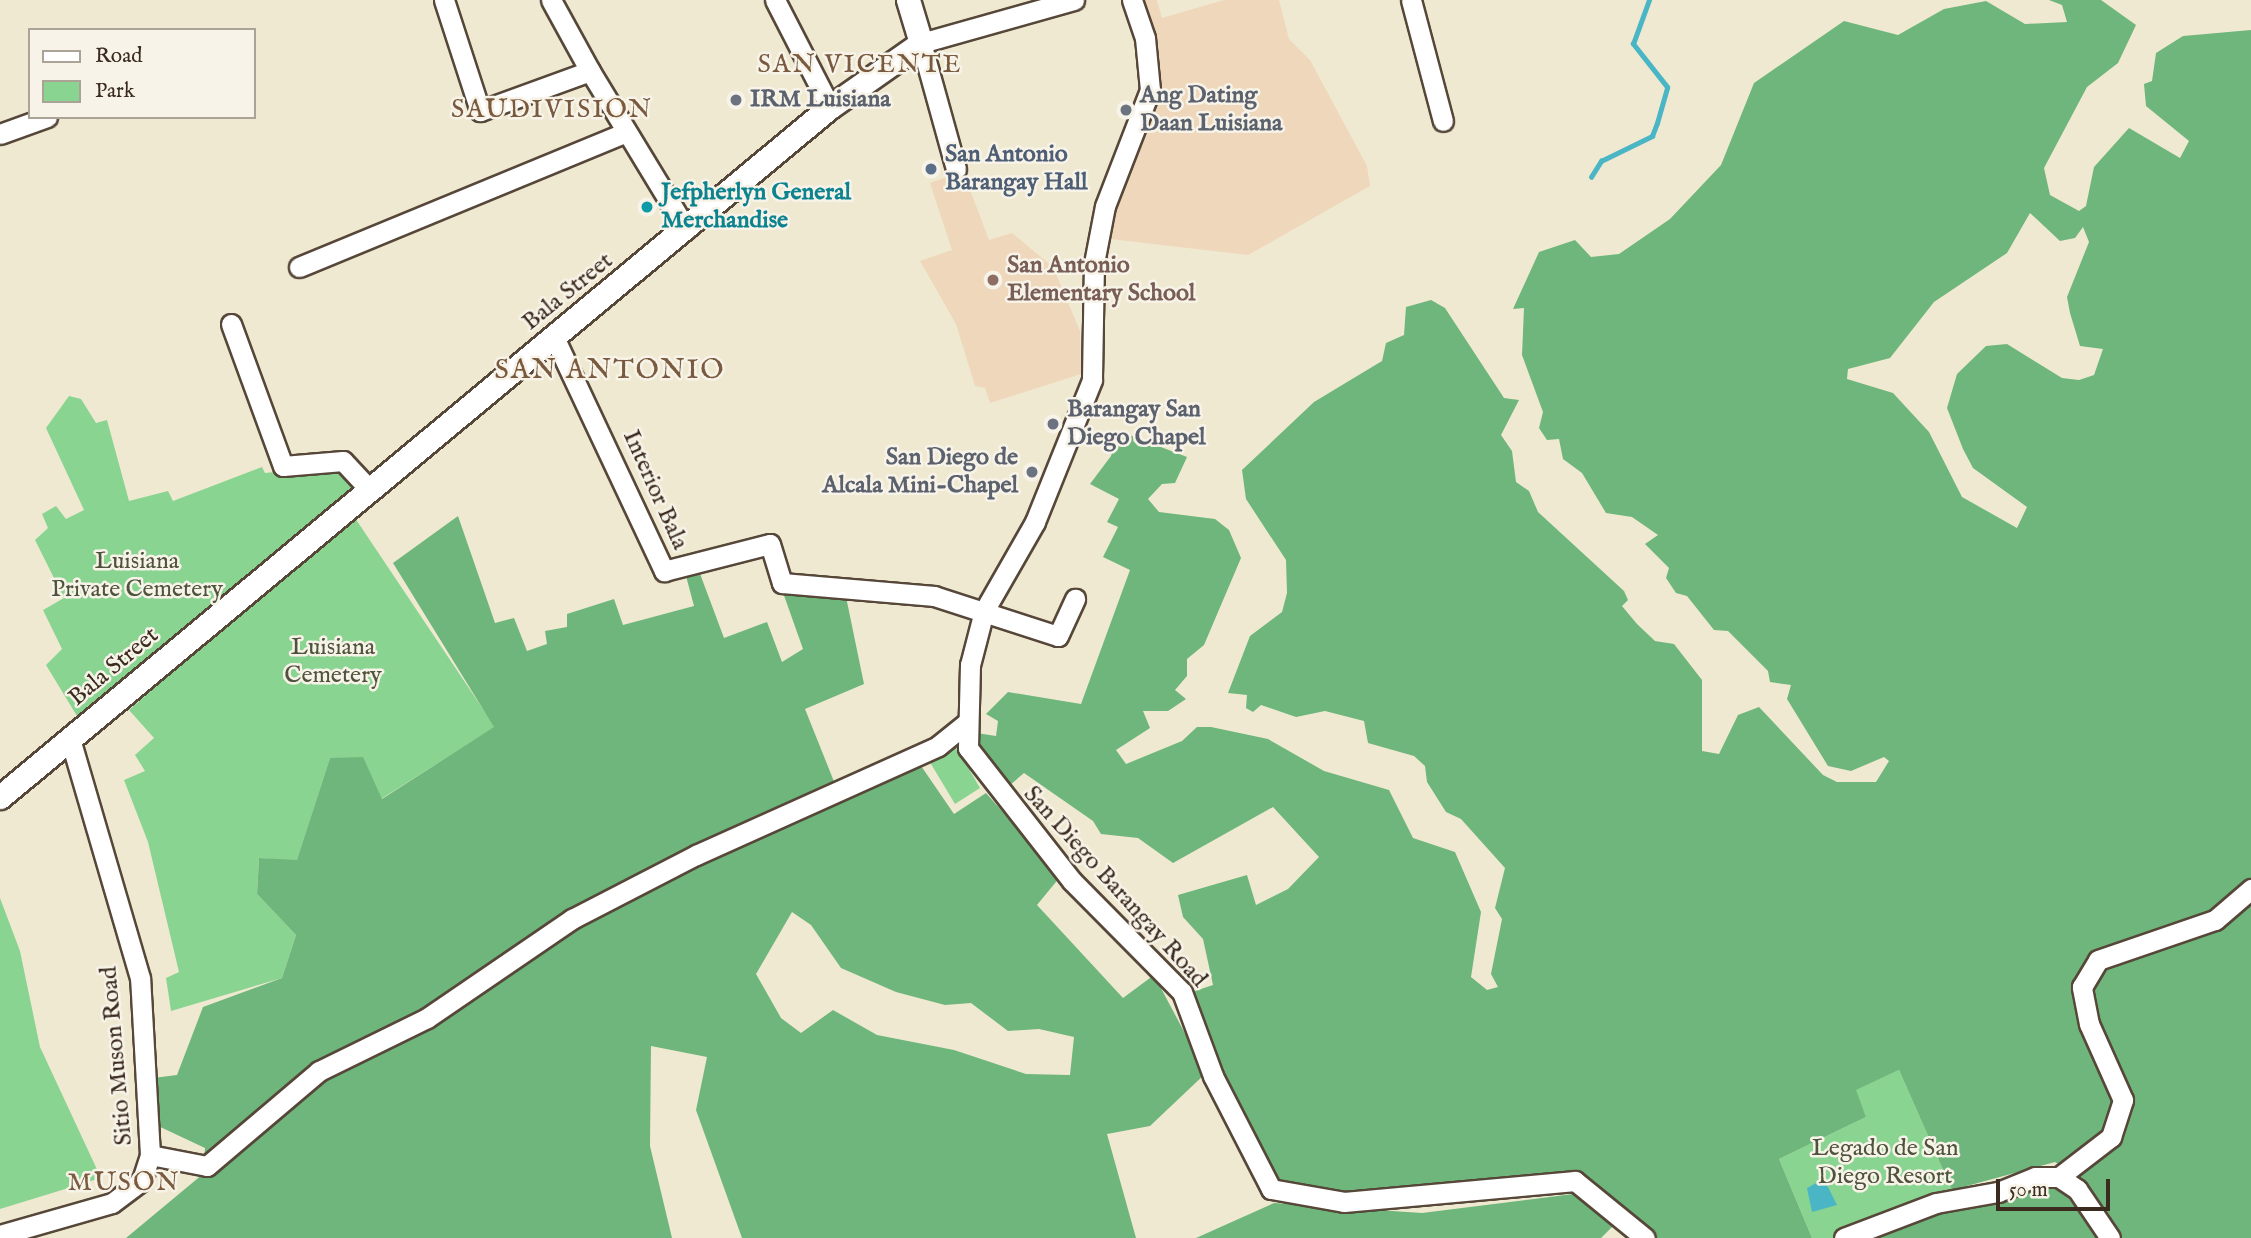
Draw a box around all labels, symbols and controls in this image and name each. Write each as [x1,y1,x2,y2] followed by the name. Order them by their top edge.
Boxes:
[28,28,256,119] legend
[95,43,142,70] text: Road
[759,49,961,81] district label: SAN VICENTE
[95,78,135,105] text: Park
[1140,82,1282,138] place label: Ang Dating Daan Luisiana
[750,86,891,114] place label: IRM Luisiana
[728,92,744,108] marker: IRM Luisiana
[452,94,652,126] district label: SAUDIVISION
[1118,102,1134,118] marker: Ang Dating Daan Luisiana
[945,141,1088,197] place label: San Antonio Barangay Hall
[923,161,939,177] marker: San Antonio Barangay Hall
[661,179,851,235] place label: Jefpherlyn General Merchandise
[639,199,655,215] marker: Jefpherlyn General Merchandise
[517,247,619,337] street label: Bala Street
[1007,252,1195,308] place label: San Antonio Elementary School
[985,272,1001,288] marker: San Antonio Elementary School
[496,354,724,388] district label: SAN ANTONIO
[1067,396,1206,452] place label: Barangay San Diego Chapel
[1045,416,1061,432] marker: Barangay San Diego Chapel
[616,426,694,554] street label: Interior Bala
[822,444,1018,500] place label: San Diego de Alcala Mini-Chapel
[1024,464,1040,480] marker: San Diego de Alcala Mini-Chapel
[51,548,223,604] park label: Luisiana Private Cemetery
[63,621,165,713] street label: Bala Street
[284,634,382,690] park label: Luisiana Cemetery
[1017,780,1213,994] street label: San Diego Barangay Road
[95,965,139,1147] street label: Sitio Muson Road
[1811,1135,1959,1191] park label: Legado de San Diego Resort
[1999,1164,2113,1208] scale bar
[68,1167,180,1199] district label: MUSON
[2009,1177,2048,1204] text: 50 m

